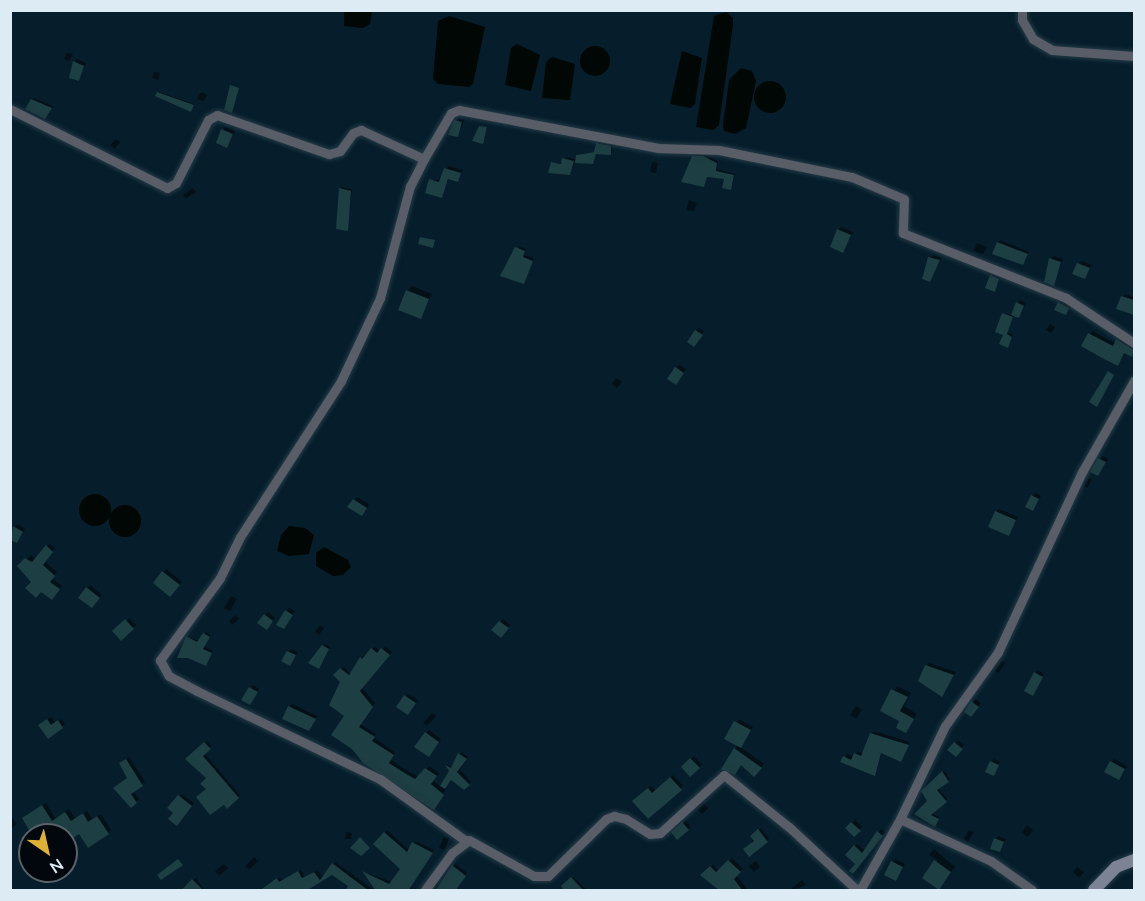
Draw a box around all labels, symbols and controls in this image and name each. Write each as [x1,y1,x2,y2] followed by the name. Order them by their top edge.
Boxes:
[18,823,78,883] north arrow
[46,855,68,878] text: N

